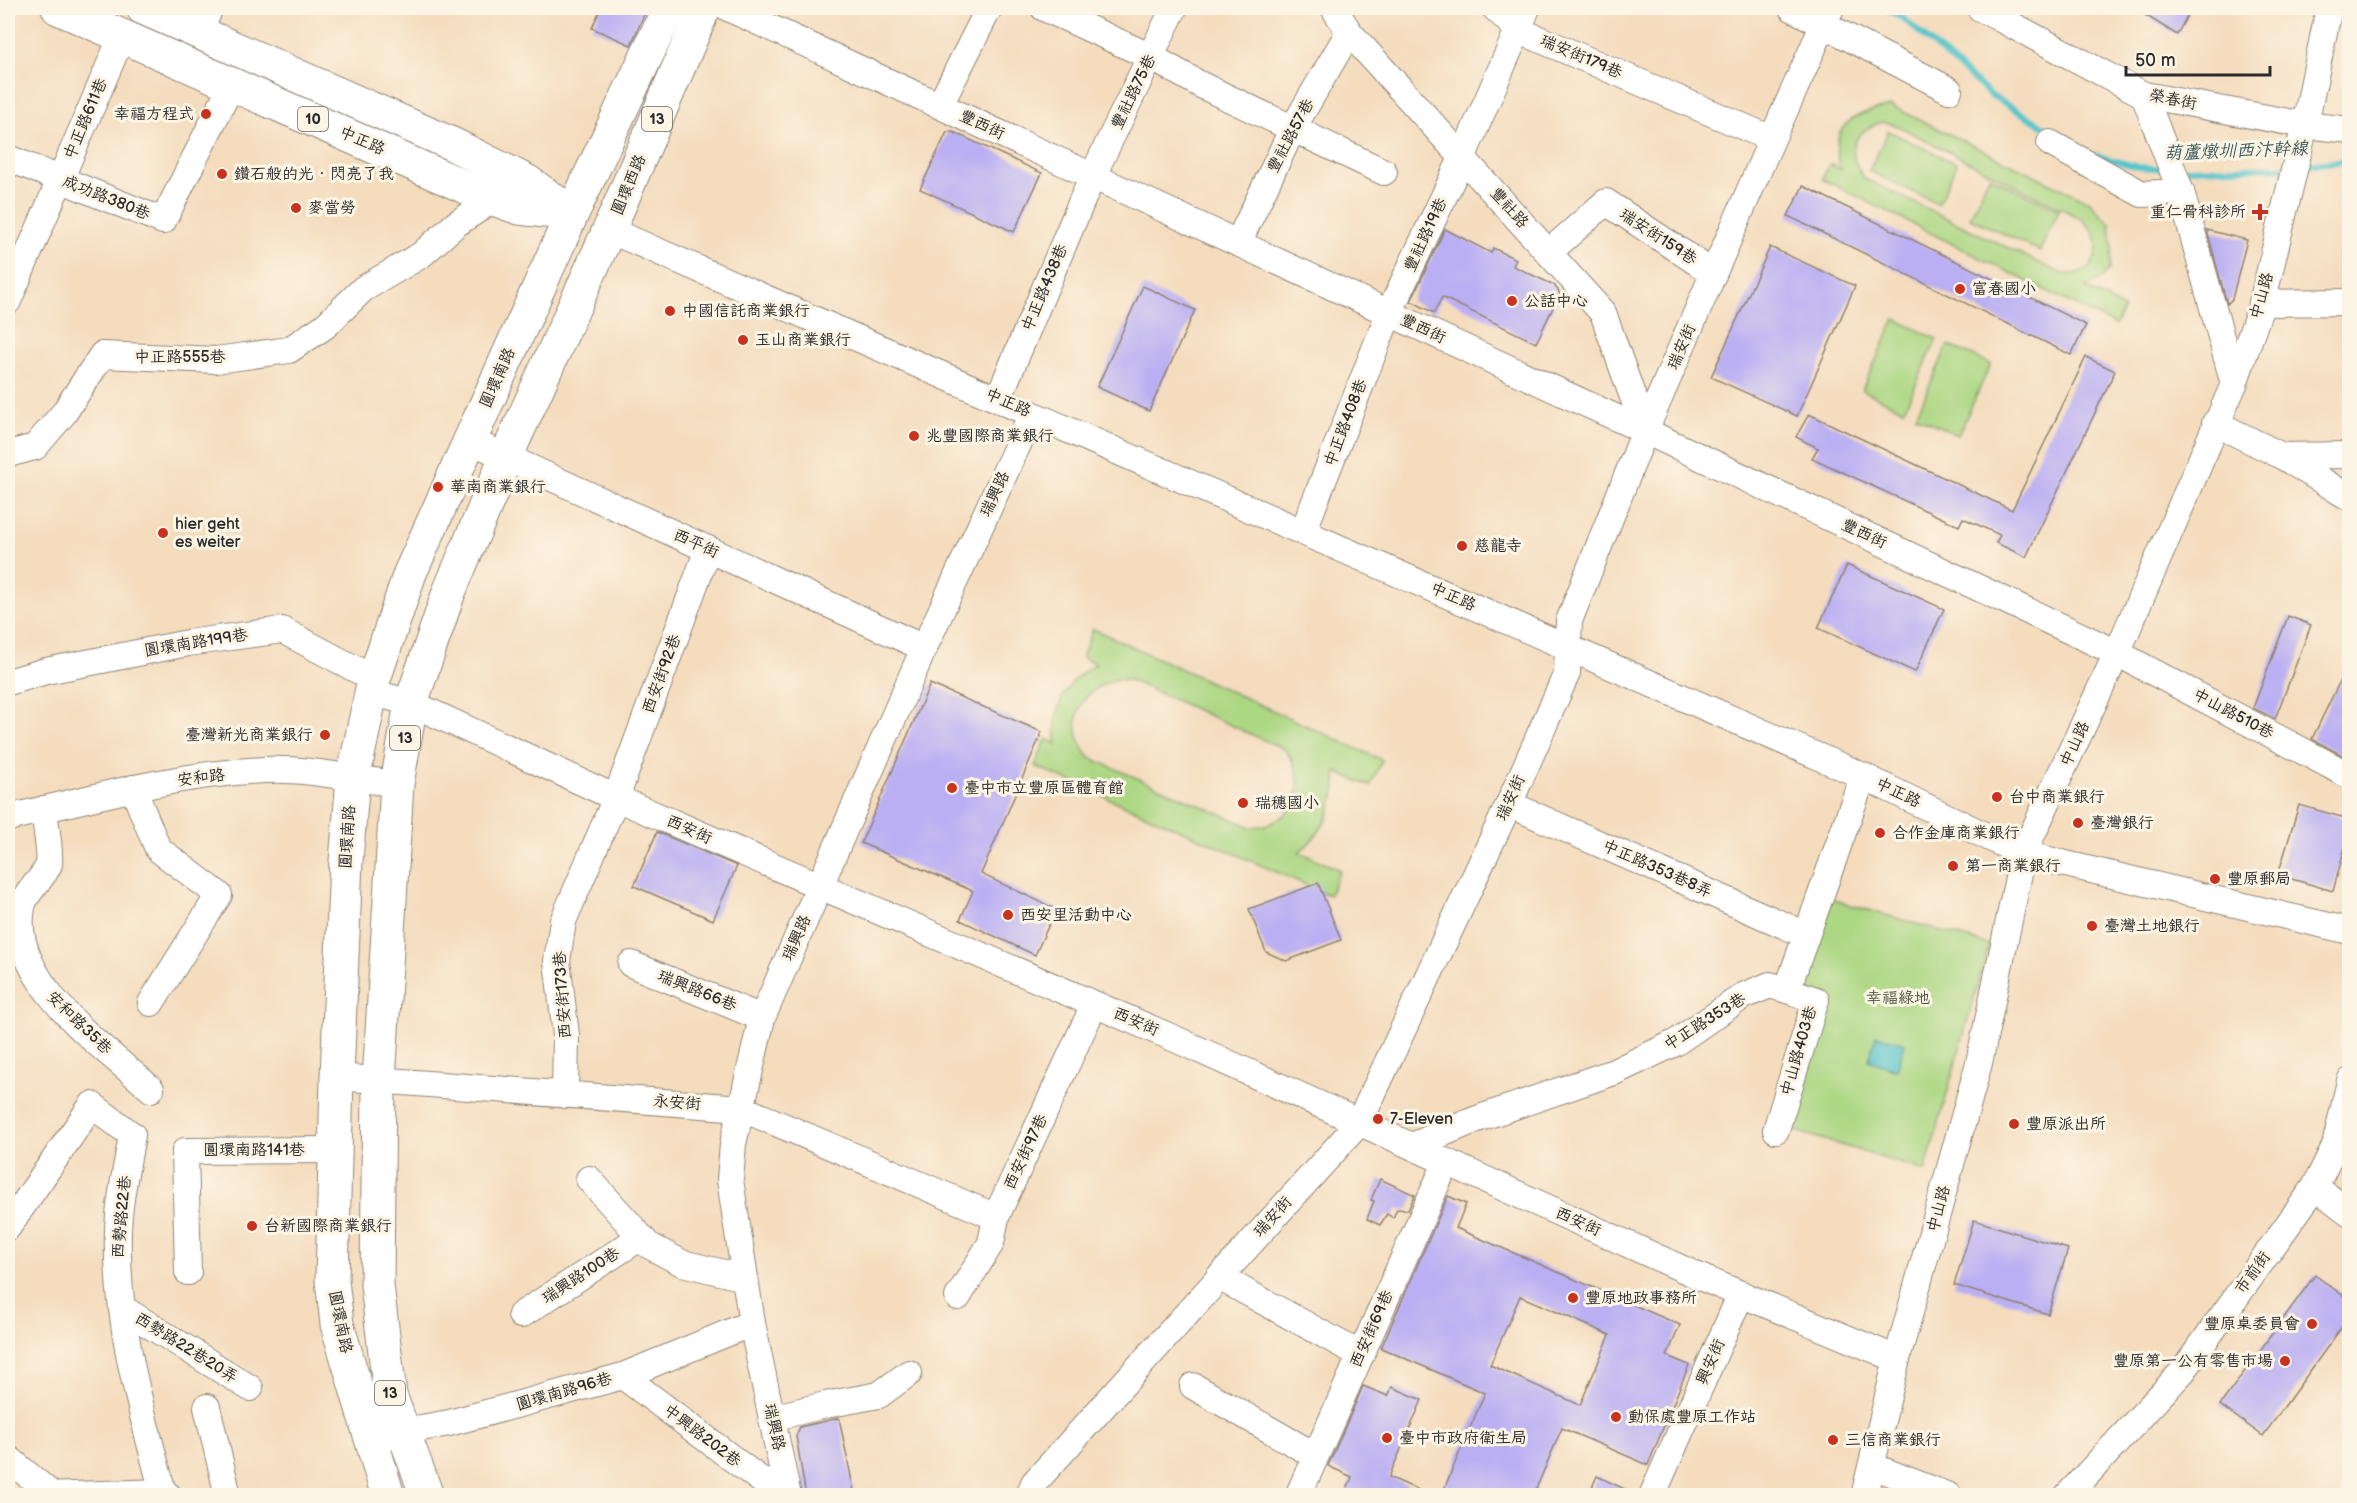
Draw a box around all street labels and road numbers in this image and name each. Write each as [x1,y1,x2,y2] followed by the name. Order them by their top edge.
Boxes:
[1537,31,1625,83] street label: 瑞安街179巷
[1108,51,1160,133] street label: 豐社路75巷
[60,76,112,162] street label: 中正路611巷
[2148,86,2198,114] street label: 榮春街
[1264,96,1318,176] street label: 豐社路57巷
[956,106,1008,144] street label: 豐西街
[298,107,328,131] road number: 10
[642,107,672,131] road number: 13
[336,123,388,159] street label: 中正路
[608,152,650,218] street label: 圓環西路
[60,172,152,224] street label: 成功路380巷
[1486,184,1532,232] street label: 豐社路
[1401,195,1451,275] street label: 豐社路19巷
[1616,205,1700,269] street label: 瑞安街159巷
[1018,242,1072,334] street label: 中正路438巷
[2246,270,2278,322] street label: 中山路
[1397,310,1449,348] street label: 豐西街
[1664,321,1700,373] street label: 瑞安街
[476,345,520,411] street label: 圓環南路
[134,348,226,367] street label: 中正路555巷
[1321,376,1371,470] street label: 中正路408巷
[982,385,1034,421] street label: 中正路
[976,468,1014,520] street label: 瑞興路
[1838,515,1890,553] street label: 豐西街
[670,526,722,562] street label: 西平街
[1427,579,1479,615] street label: 中正路
[143,625,249,661] street label: 圓環南路199巷
[639,632,685,716] street label: 西安街92巷
[2189,685,2277,743] street label: 中山路510巷
[2056,718,2094,770] street label: 中山路
[390,726,420,750] road number: 13
[176,766,226,790] street label: 安和路
[1493,772,1529,824] street label: 瑞安街
[1872,774,1924,812] street label: 中正路
[336,804,360,870] street label: 圓環南路
[663,812,715,848] street label: 西安街
[1599,836,1715,902] street label: 中正路353巷8弄
[779,912,815,964] street label: 瑞興路
[550,950,576,1040] street label: 西安街173巷
[655,967,739,1015] street label: 瑞興路66巷
[43,987,115,1059] street label: 安和路35巷
[1661,989,1749,1055] street label: 中正路353巷
[1110,1004,1162,1040] street label: 西安街
[1777,1004,1821,1098] street label: 中山路403巷
[652,1092,702,1114] street label: 永安街
[1000,1111,1052,1193] street label: 西安街97巷
[203,1141,305,1160] street label: 圓環南路141巷
[109,1175,135,1259] street label: 西勢路22巷
[1924,1183,1954,1235] street label: 中山路
[1250,1193,1296,1241] street label: 瑞安街
[1552,1204,1604,1240] street label: 西安街
[538,1244,624,1308] street label: 瑞興路100巷
[2231,1248,2275,1298] street label: 市前街
[1346,1287,1398,1371] street label: 西安街69巷
[325,1289,355,1355] street label: 圓環南路
[131,1309,241,1387] street label: 西勢路22巷20弄
[1693,1336,1729,1388] street label: 興安街
[514,1369,614,1415] street label: 圓環南路96巷
[375,1381,405,1405] road number: 13
[659,1401,745,1471] street label: 中興路202巷
[760,1402,788,1452] street label: 瑞興路

